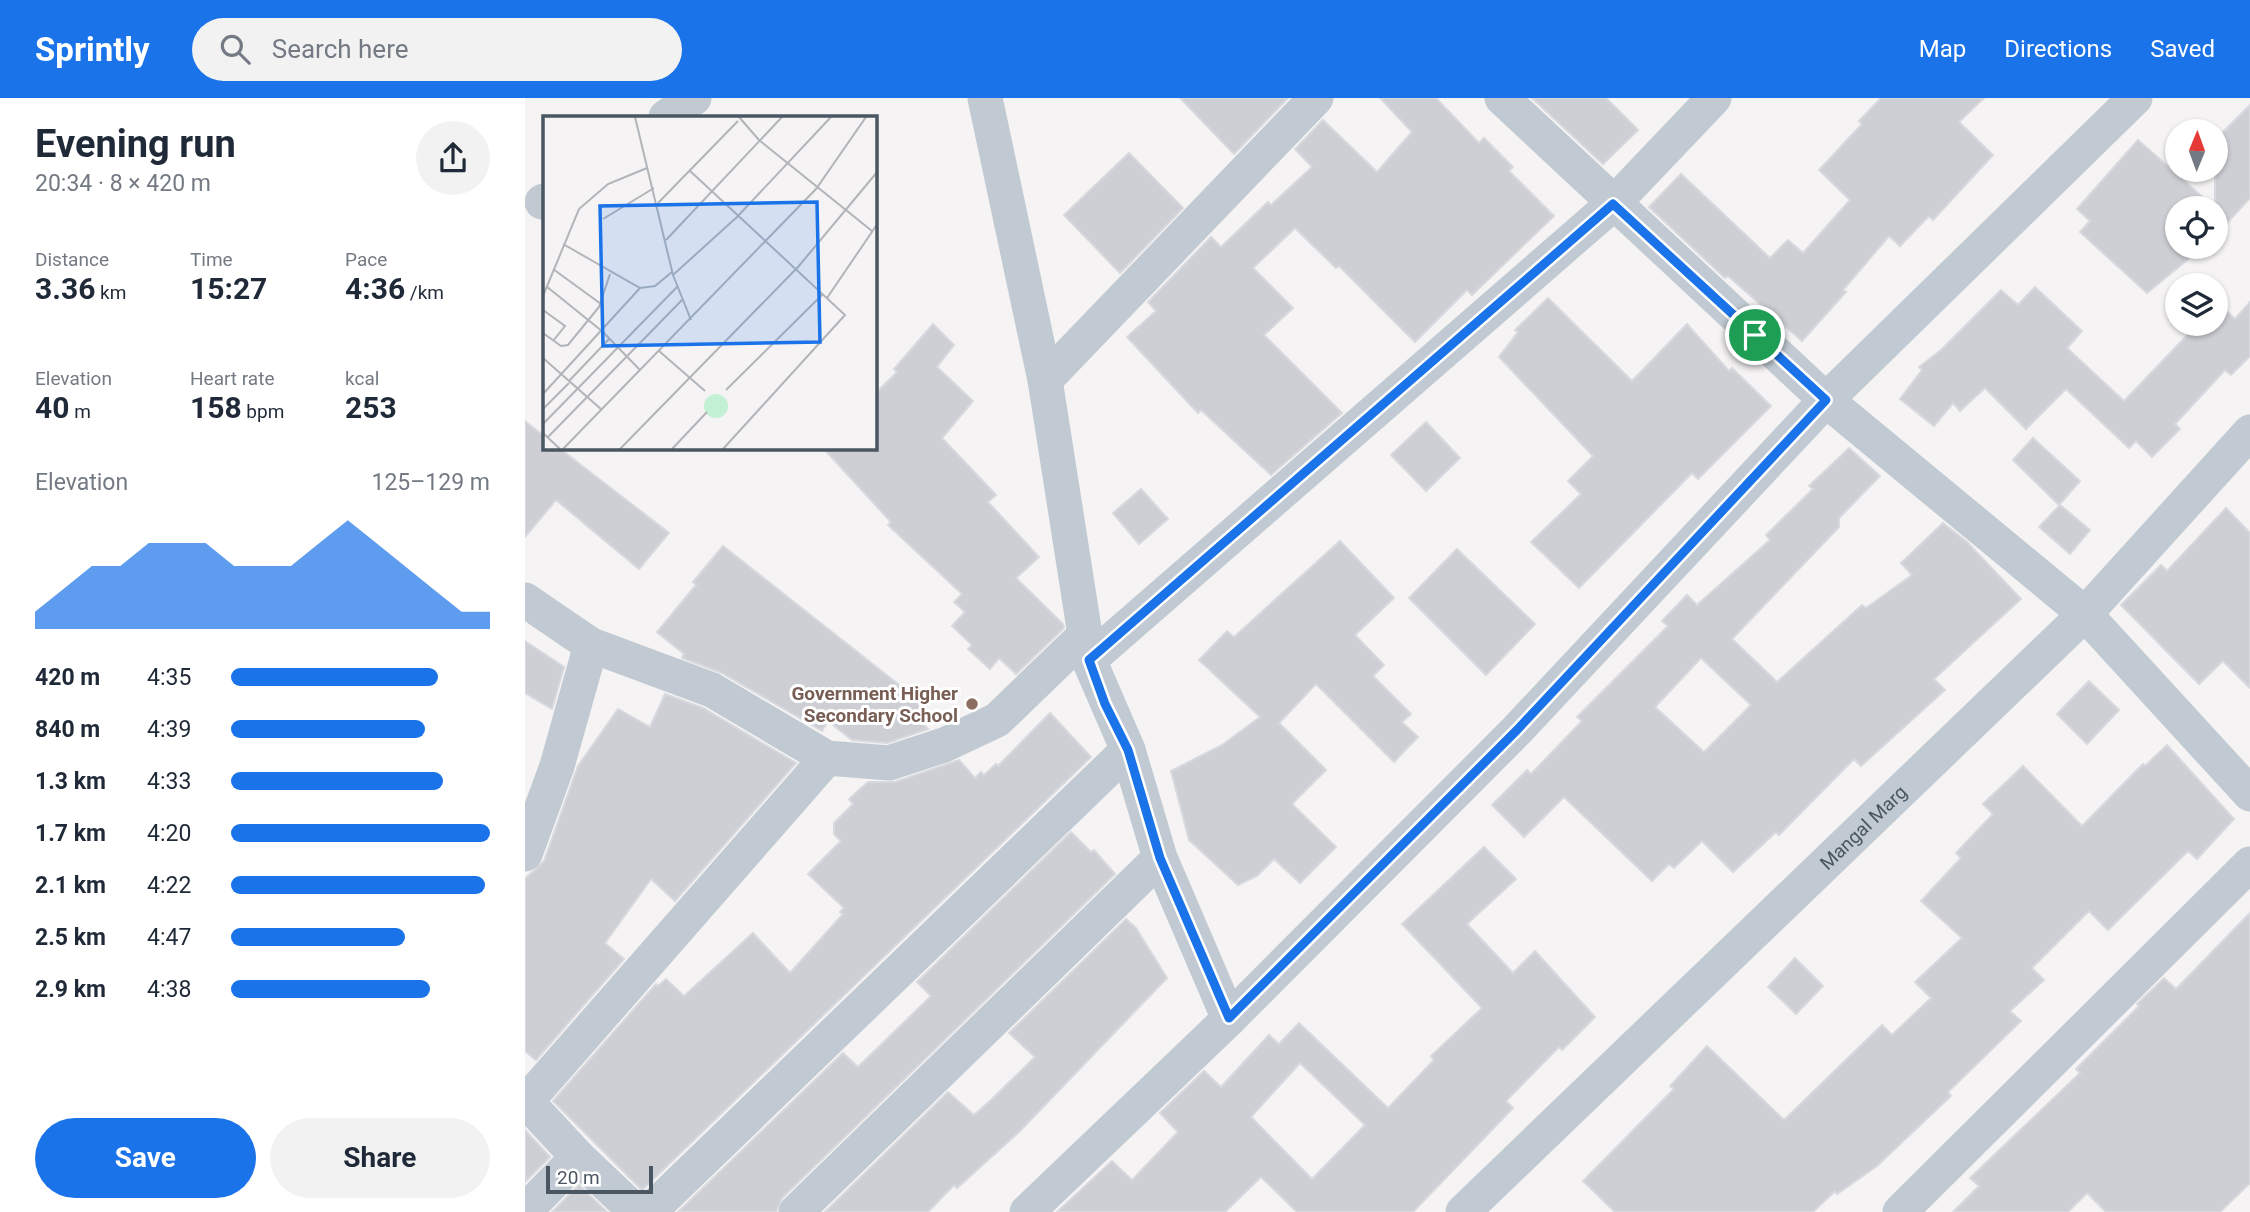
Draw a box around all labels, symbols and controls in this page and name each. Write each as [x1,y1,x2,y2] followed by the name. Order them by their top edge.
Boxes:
[192,18,682,81] search box
[35,30,150,69] text: Sprintly
[216,30,254,68] icon: search
[272,34,409,64] text: Search here
[1919,35,1966,63] text: Map
[2004,35,2112,63] text: Directions
[2150,35,2215,63] text: Saved
[543,116,877,450] inset map
[2165,119,2228,182] north arrow
[2165,119,2228,336] map controls
[416,121,490,195] button: share
[35,122,236,166] text: Evening run
[35,170,211,197] text: 20:34 · 8 × 420 m
[2165,196,2228,259] button: locate
[35,248,109,271] text: Distance
[190,248,233,271] text: Time
[345,248,387,271] text: Pace
[35,271,95,306] text: 3.36
[190,271,267,306] text: 15:27
[345,271,405,306] text: 4:36
[2165,273,2228,336] button: layers
[95,281,126,304] text: km
[405,281,444,304] text: /km
[1725,305,1785,365] pin
[1736,316,1774,354] icon: arrive
[35,367,112,390] text: Elevation
[190,367,275,390] text: Heart rate
[345,367,379,390] text: kcal
[35,390,69,425] text: 40
[190,390,242,425] text: 158
[345,390,397,425] text: 253
[69,400,91,423] text: m
[242,400,284,423] text: bpm
[35,469,128,496] text: Elevation
[371,469,490,496] text: 125–129 m
[35,664,100,691] text: 420 m
[147,664,191,691] text: 4:35
[791,682,958,727] place label: Government Higher Secondary School
[964,696,980,712] marker: Government Higher Secondary School
[35,716,100,743] text: 840 m
[147,716,191,743] text: 4:39
[35,768,106,795] text: 1.3 km
[147,768,191,795] text: 4:33
[1815,781,1912,875] street label: Mangal Marg
[35,820,106,847] text: 1.7 km
[147,820,191,847] text: 4:20
[35,872,106,899] text: 2.1 km
[147,872,191,899] text: 4:22
[35,924,106,951] text: 2.5 km
[147,924,191,951] text: 4:47
[35,976,106,1003] text: 2.9 km
[147,976,191,1003] text: 4:38
[35,1118,256,1198] button: Save
[270,1118,490,1198] button: Share
[546,1163,653,1195] scale bar
[557,1166,600,1189] text: 20 m

